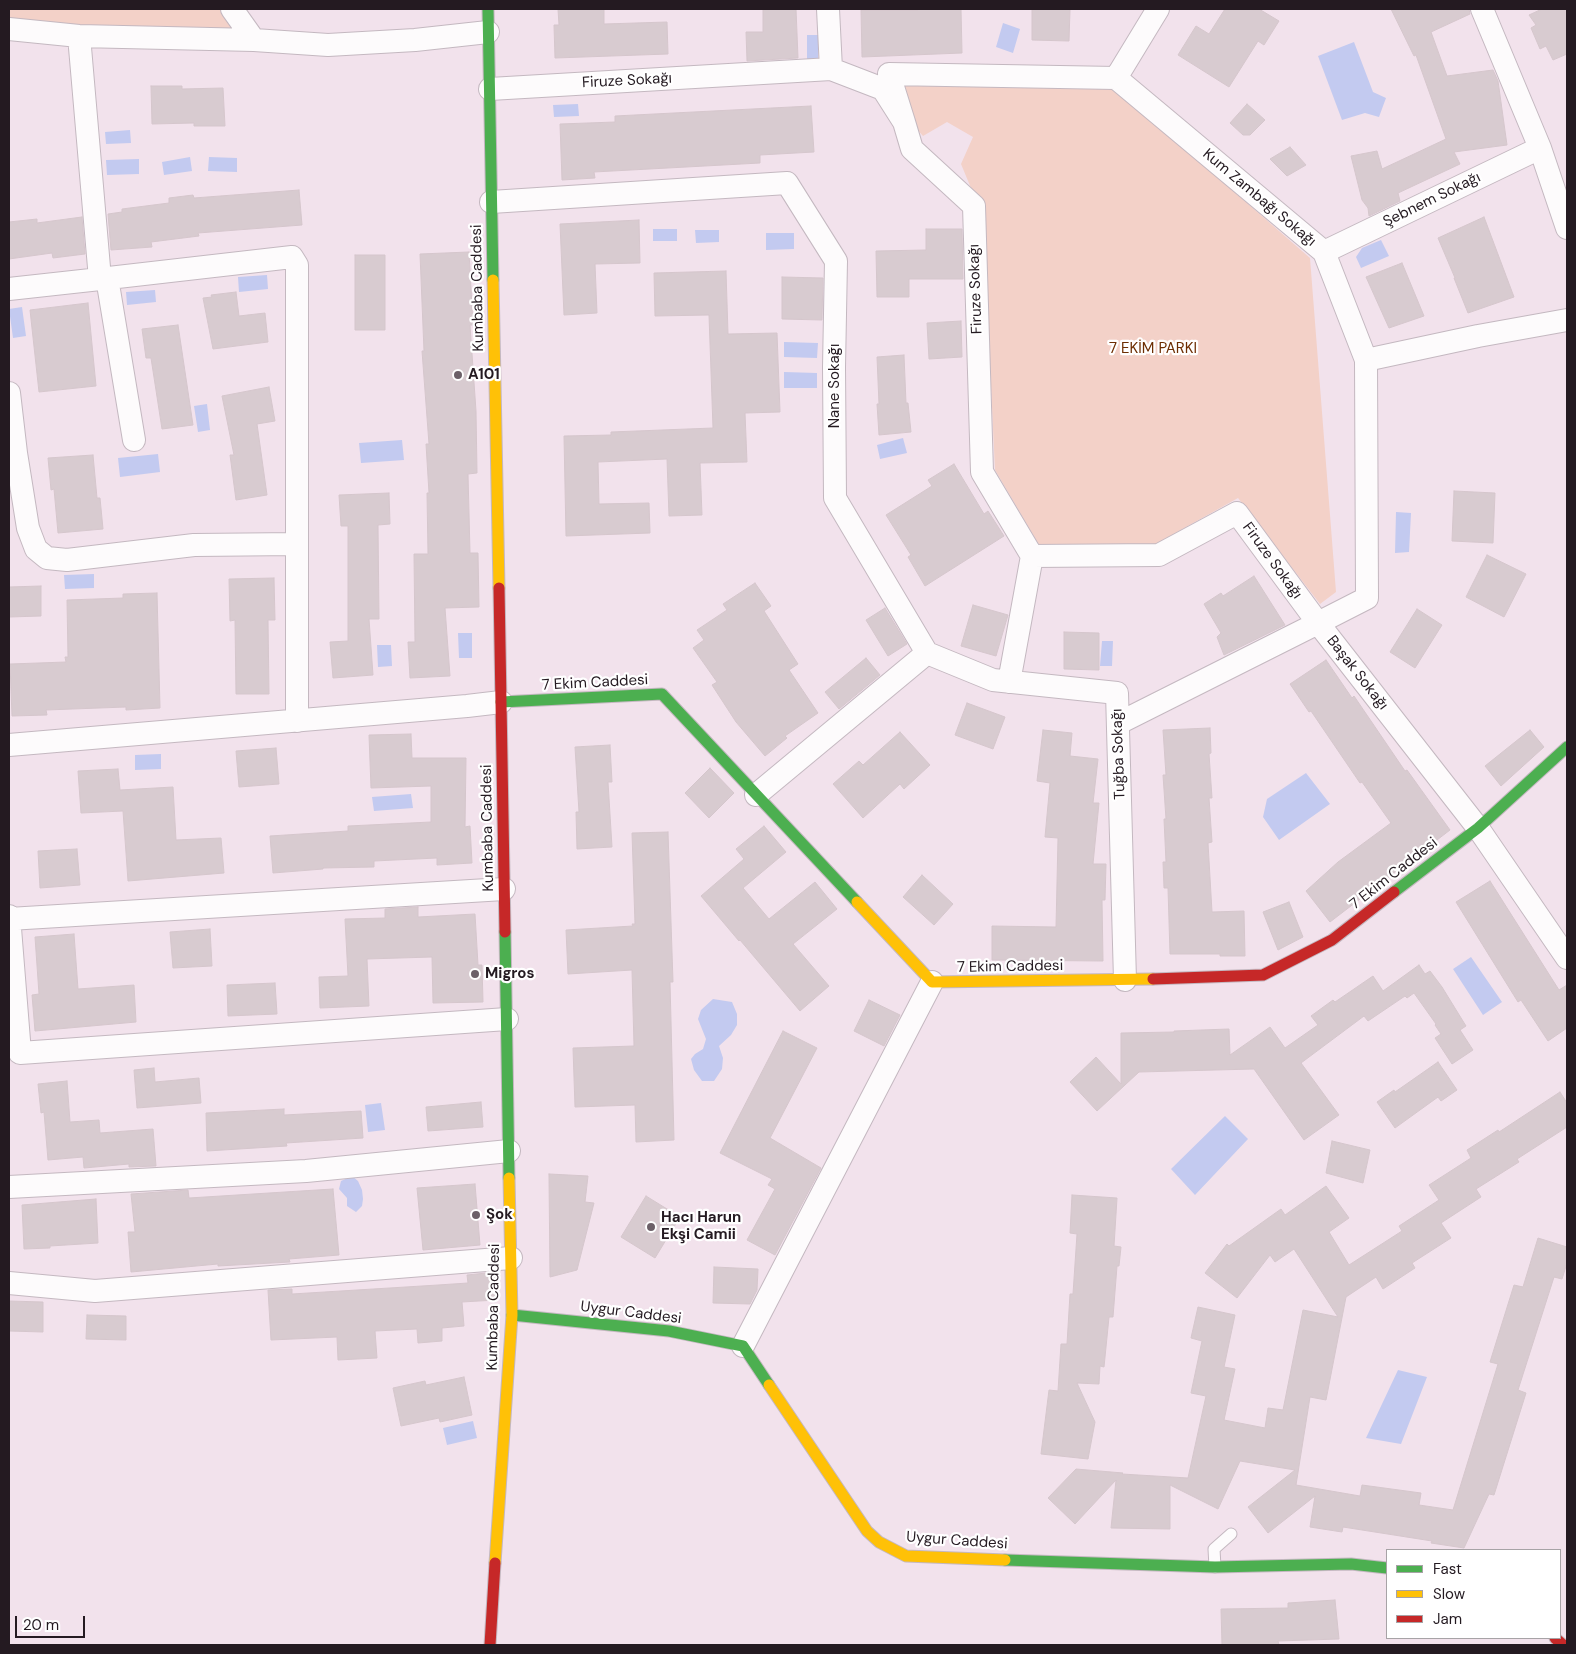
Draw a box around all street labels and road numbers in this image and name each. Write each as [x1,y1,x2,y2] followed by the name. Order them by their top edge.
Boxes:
[582,70,672,92] street label: Firuze Sokağı
[1199,145,1319,251] street label: Kum Zambağı Sokağı
[1380,169,1484,231] street label: Şebnem Sokağı
[468,224,488,352] street label: Kumbaba Caddesi
[965,244,987,334] street label: Firuze Sokağı
[826,344,844,428] street label: Nane Sokağı
[1238,519,1306,603] street label: Firuze Sokağı
[1322,632,1392,714] street label: Başak Sokağı
[541,671,649,695] street label: 7 Ekim Caddesi
[1108,708,1130,800] street label: Tuğba Sokağı
[478,764,498,892] street label: Kumbaba Caddesi
[1347,834,1441,914] street label: 7 Ekim Caddesi
[957,957,1063,977] street label: 7 Ekim Caddesi
[484,1243,504,1371] street label: Kumbaba Caddesi
[579,1298,683,1328] street label: Uygur Caddesi
[906,1528,1008,1554] street label: Uygur Caddesi

